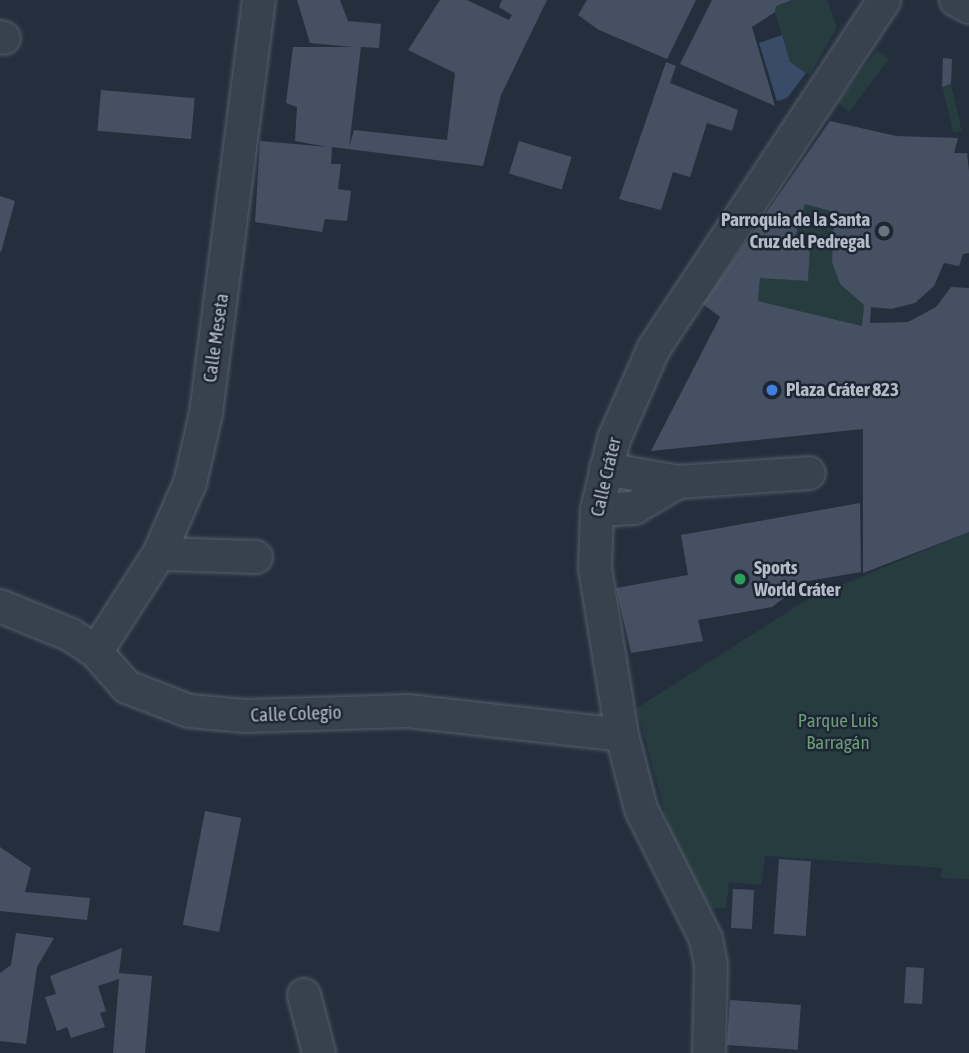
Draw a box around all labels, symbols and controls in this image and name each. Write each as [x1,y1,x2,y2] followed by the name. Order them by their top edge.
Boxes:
[721,209,870,253] place label: Parroquia de la Santa Cruz del Pedregal
[876,223,892,239] marker: Parroquia de la Santa Cruz del Pedregal
[198,292,234,384] street label: Calle Meseta
[786,379,899,401] place label: Plaza Cráter 823
[764,382,780,398] marker: Plaza Cráter 823
[586,435,626,519] street label: Calle Cráter
[754,557,840,601] place label: Sports World Cráter
[732,571,748,587] marker: Sports World Cráter
[250,701,342,727] street label: Calle Colegio
[798,710,878,754] park label: Parque Luis Barragán

